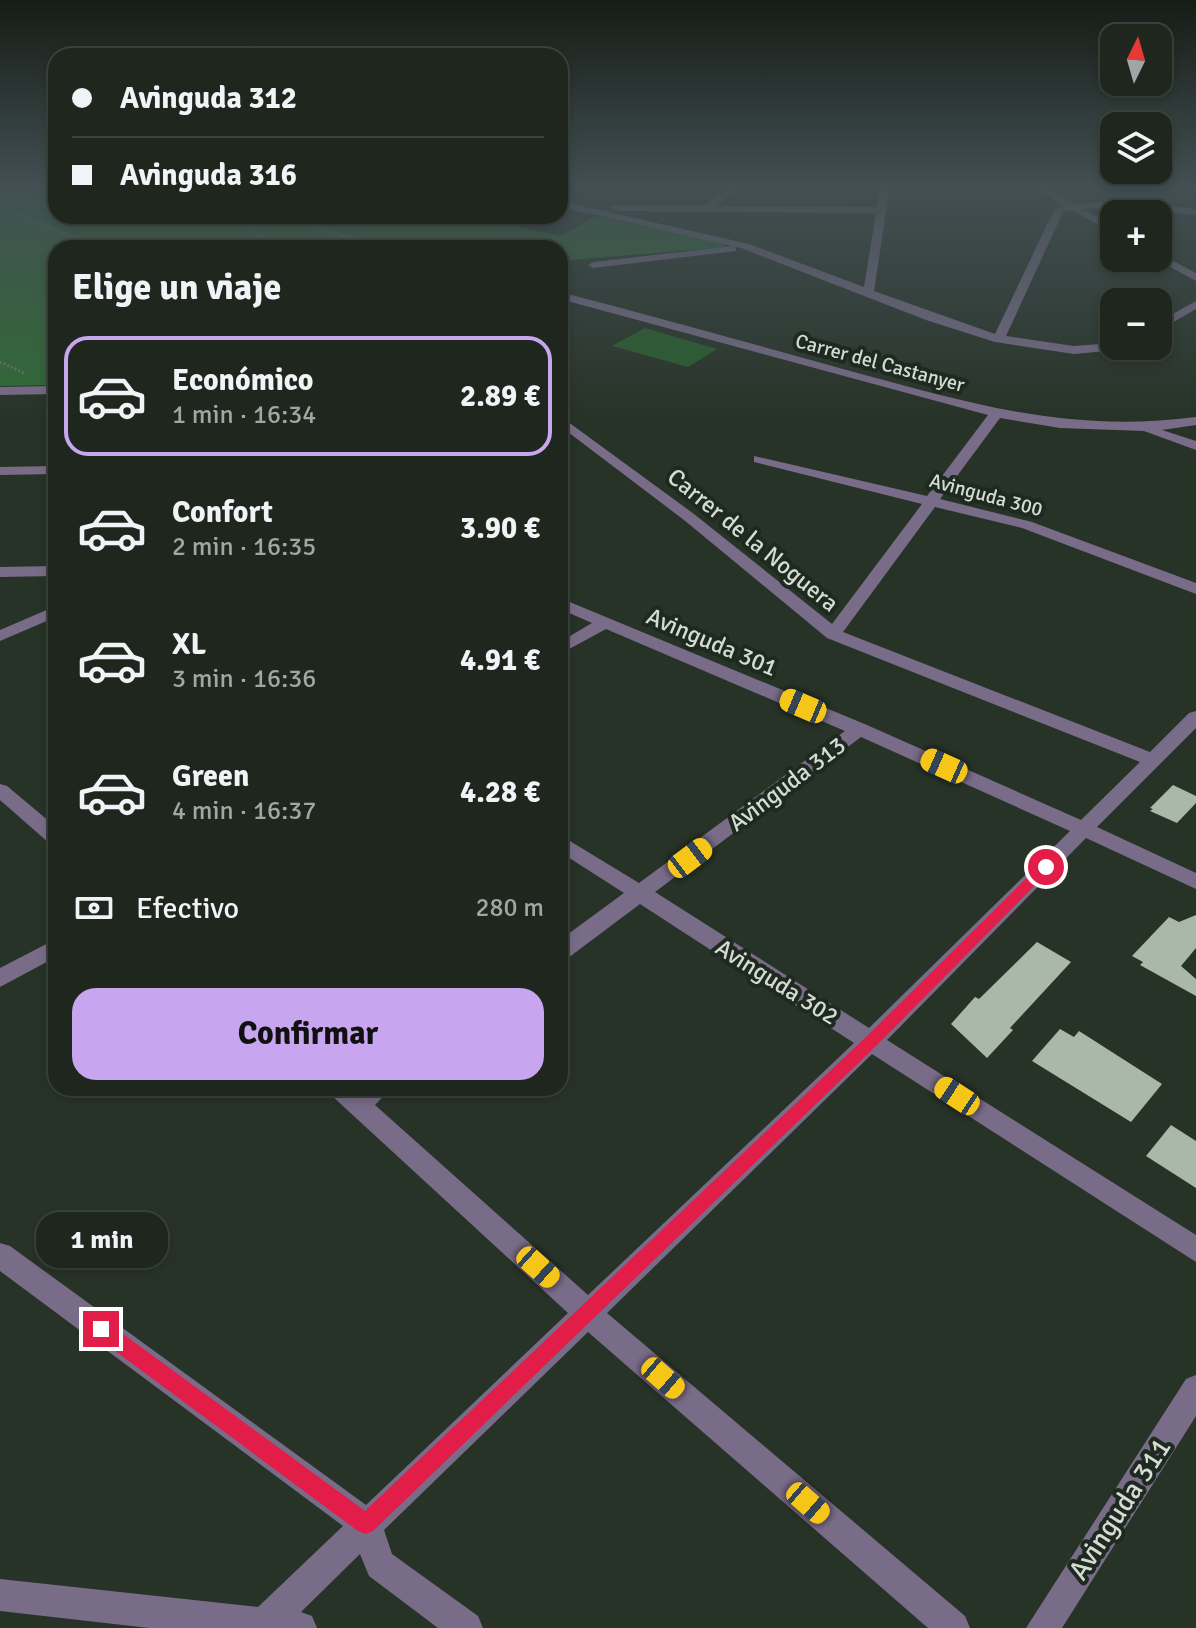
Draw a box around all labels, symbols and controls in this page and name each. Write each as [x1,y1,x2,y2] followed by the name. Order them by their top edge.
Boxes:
[1100,24,1172,96] north arrow
[1100,24,1172,360] map controls
[120,80,297,117] text: Avinguda 312
[1100,112,1172,184] button: layers
[120,157,297,194] text: Avinguda 316
[1100,200,1172,272] button: +
[72,265,281,310] text: Elige un viaje
[1100,288,1172,360] button: −
[793,328,968,398] street label: Carrer del Castanyer
[76,360,148,432] icon: car
[172,362,314,399] text: Económico
[460,378,540,415] text: 2.89 €
[172,399,316,431] text: 1 min · 16:34
[661,462,845,618] street label: Carrer de la Noguera
[927,468,1045,522] street label: Avinguda 300
[76,492,148,564] icon: car
[172,494,273,531] text: Confort
[460,510,540,547] text: 3.90 €
[172,531,316,563] text: 2 min · 16:35
[642,601,782,683] street label: Avinguda 301
[76,624,148,696] icon: car
[172,626,206,663] text: XL
[460,642,540,679] text: 4.91 €
[172,663,316,695] text: 3 min · 16:36
[776,686,830,726] car
[722,730,852,838] street label: Avinguda 313
[917,745,971,787] car
[76,756,148,828] icon: car
[172,758,249,795] text: Green
[460,774,540,811] text: 4.28 €
[172,795,316,827] text: 4 min · 16:37
[664,834,716,882] car
[1028,849,1064,885] route start
[72,886,116,930] icon: cash
[136,890,239,927] text: Efectivo
[475,892,544,924] text: 280 m
[710,932,844,1032] street label: Avinguda 302
[72,988,544,1080] button: Confirmar
[930,1073,984,1119] car
[35,1213,167,1269] callout: 1 min
[71,1224,133,1256] text: 1 min
[512,1242,564,1292] car
[83,1311,119,1347] route end
[637,1353,689,1403] car
[1061,1432,1179,1586] street label: Avinguda 311
[782,1478,834,1528] car

